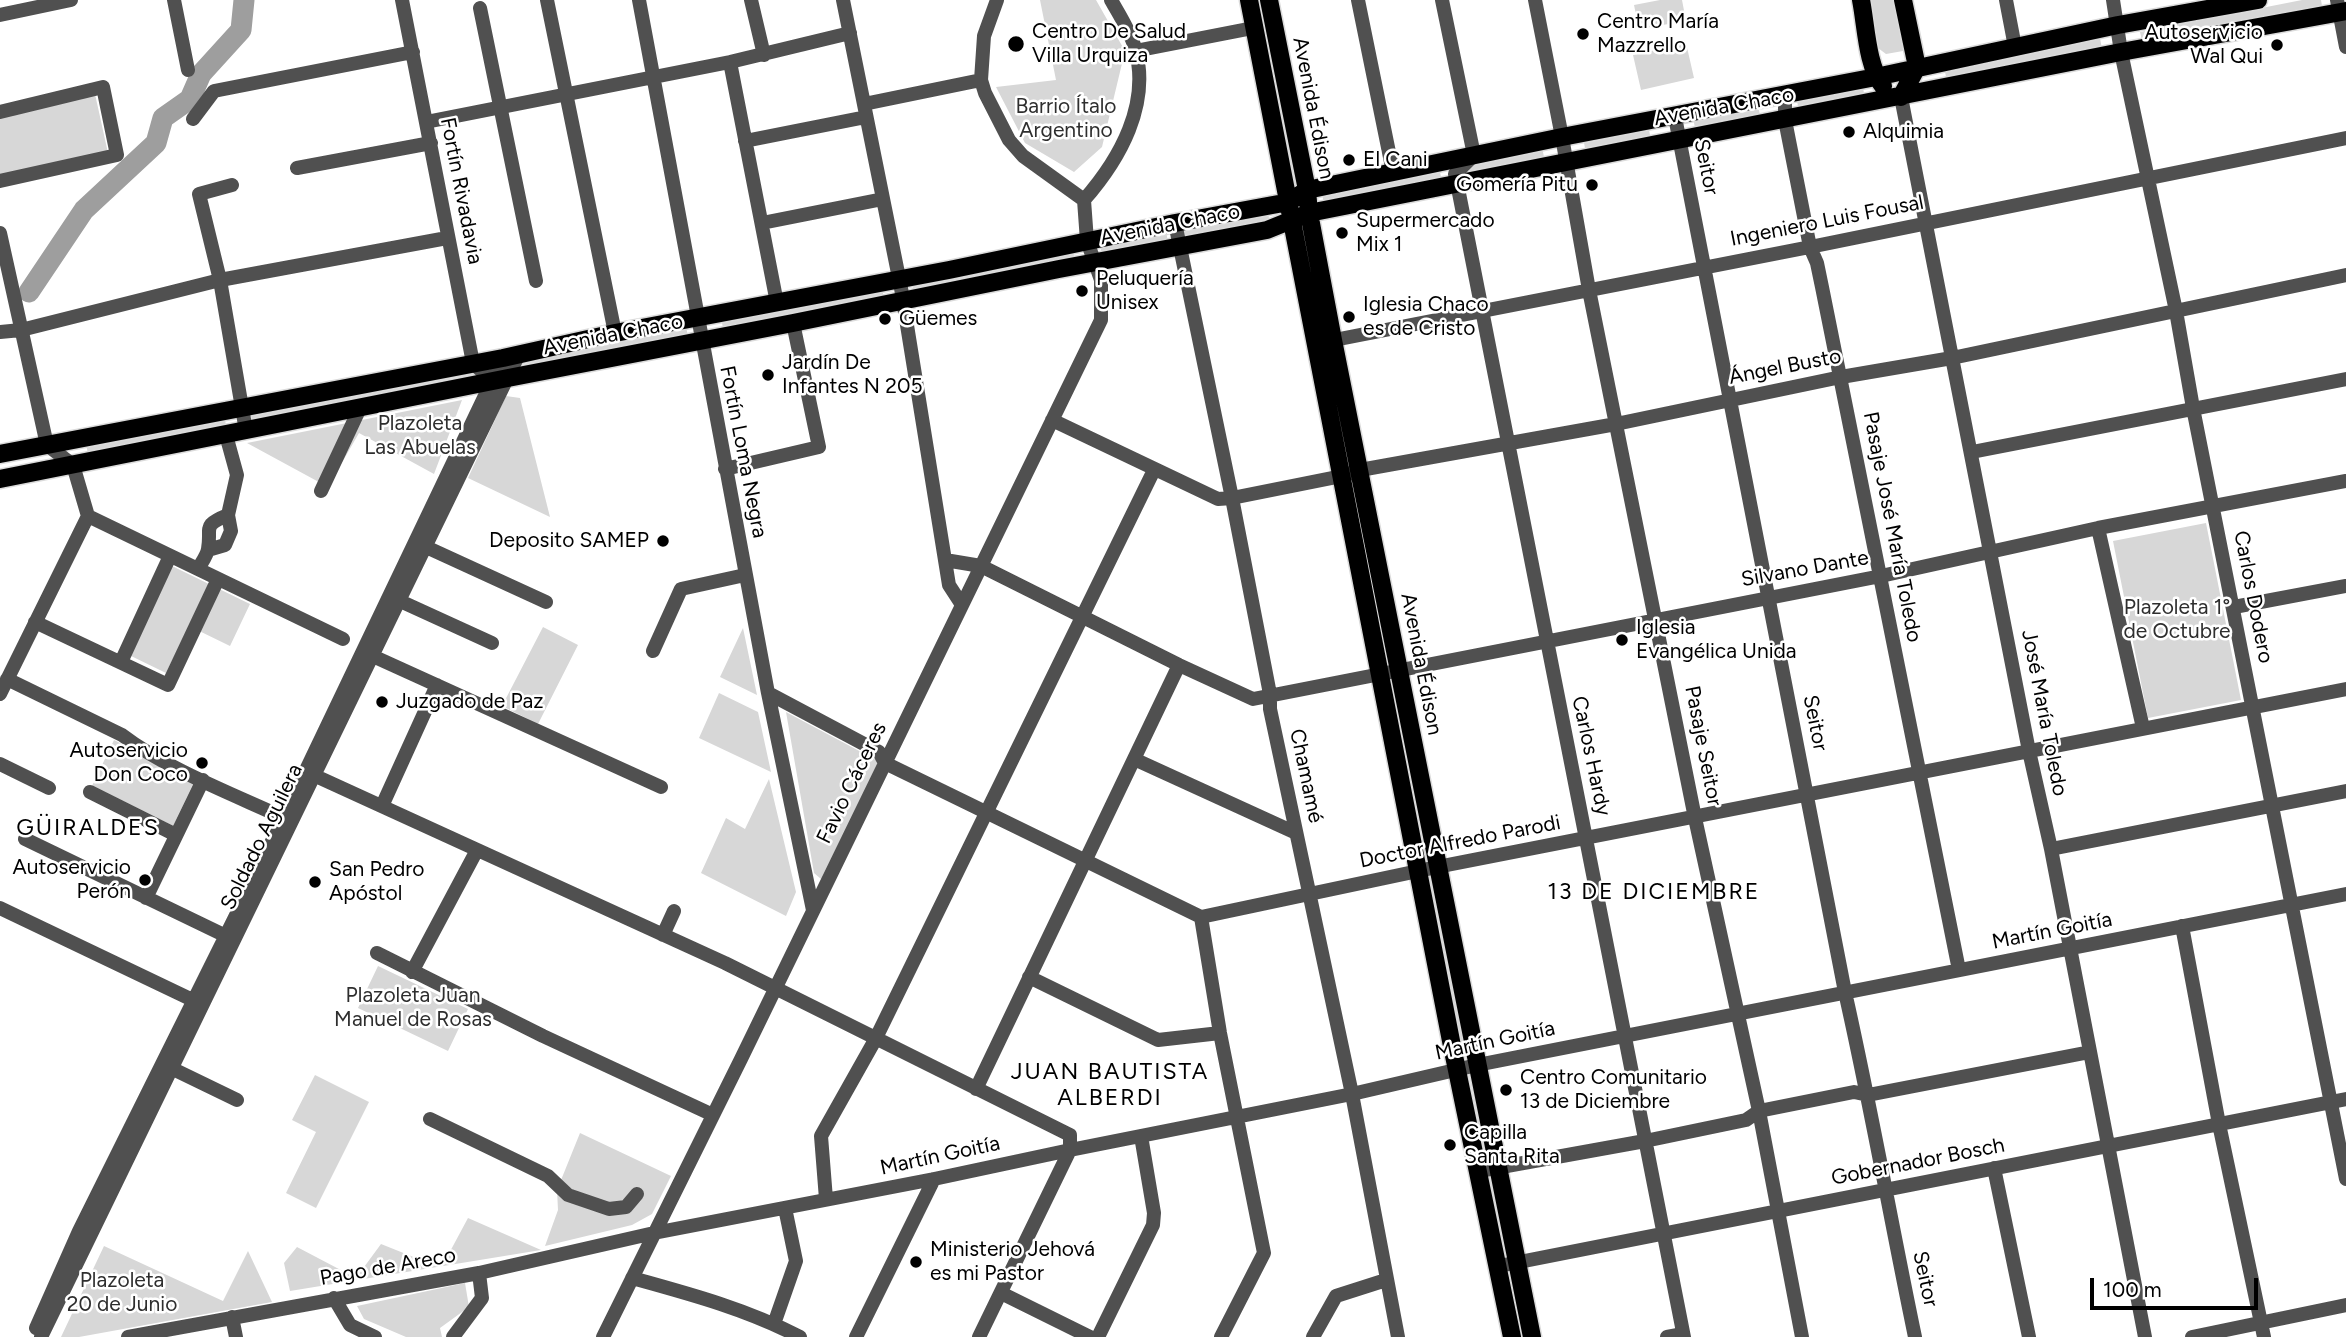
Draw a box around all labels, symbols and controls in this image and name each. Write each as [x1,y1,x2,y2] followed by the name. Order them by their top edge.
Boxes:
[1597,9,1719,59] place label: Centro María Mazzrello
[1032,19,1186,69] place label: Centro De Salud Villa Urquiza
[2144,20,2263,70] place label: Autoservicio Wal Qui
[1575,26,1591,42] marker: Centro María Mazzrello
[1006,34,1026,54] marker: Centro De Salud Villa Urquiza
[1287,35,1339,181] street label: Avenida Édison
[2269,37,2285,53] marker: Autoservicio Wal Qui
[1652,82,1796,132] street label: Avenida Chaco
[1015,94,1117,144] park label: Barrio Ítalo Argentino
[434,115,488,267] street label: Fortín Rivadavia
[1863,119,1944,145] place label: Alquimia
[1841,124,1857,140] marker: Alquimia
[1688,137,1724,197] street label: Seitor
[1363,147,1428,173] place label: El Cani
[1341,152,1357,168] marker: El Cani
[1456,172,1578,198] place label: Gomería Pitu
[1584,177,1600,193] marker: Gomería Pitu
[1728,190,1926,252] street label: Ingeniero Luis Fousal
[1098,199,1242,251] street label: Avenida Chaco
[1356,208,1495,258] place label: Supermercado Mix 1
[1334,225,1350,241] marker: Supermercado Mix 1
[1096,266,1194,316] place label: Peluquería Unisex
[1074,283,1090,299] marker: Peluquería Unisex
[1363,292,1489,342] place label: Iglesia Chaco es de Cristo
[899,306,977,332] place label: Güemes
[541,309,685,361] street label: Avenida Chaco
[1341,309,1357,325] marker: Iglesia Chaco es de Cristo
[877,311,893,327] marker: Güemes
[1727,344,1843,390] street label: Ángel Busto
[782,350,923,400] place label: Jardín De Infantes N 205
[714,364,772,540] street label: Fortín Loma Negra
[760,367,776,383] marker: Jardín De Infantes N 205
[1857,410,1927,644] street label: Pasaje José María Toledo
[364,411,476,461] park label: Plazoleta Las Abuelas
[489,528,649,554] place label: Deposito SAMEP
[2228,529,2278,665] street label: Carlos Dodero
[655,533,671,549] marker: Deposito SAMEP
[1739,545,1871,593] street label: Silvano Dante
[1395,591,1447,737] street label: Avenida Édison
[2123,595,2231,645] park label: Plazoleta 1° de Octubre
[1636,615,1797,665] place label: Iglesia Evangélica Unida
[2016,628,2072,798] street label: José María Toledo
[1614,632,1630,648] marker: Iglesia Evangélica Unida
[1679,684,1727,808] street label: Pasaje Seitor
[396,689,543,715] place label: Juzgado de Paz
[1797,693,1833,753] street label: Seitor
[374,694,390,710] marker: Juzgado de Paz
[1566,694,1616,818] street label: Carlos Hardy
[812,718,892,848] street label: Favio Cáceres
[1284,727,1328,825] street label: Chamamé
[69,738,188,788] place label: Autoservicio Don Coco
[194,755,210,771] marker: Autoservicio Don Coco
[216,760,308,914] street label: Soldado Aguilera
[1357,810,1563,874] street label: Doctor Alfredo Parodi
[17,814,159,842] district label: GÜIRALDES
[12,855,131,905] place label: Autoservicio Perón
[329,857,425,907] place label: San Pedro Apóstol
[137,872,153,888] marker: Autoservicio Perón
[307,874,323,890] marker: San Pedro Apóstol
[1549,878,1759,906] district label: 13 DE DICIEMBRE
[1990,907,2114,955] street label: Martín Goitía
[334,983,492,1033] park label: Plazoleta Juan Manuel de Rosas
[1433,1016,1557,1066] street label: Martín Goitía
[1012,1058,1208,1112] district label: JUAN BAUTISTA ALBERDI
[1520,1065,1707,1115] place label: Centro Comunitario 13 de Diciembre
[1498,1082,1514,1098] marker: Centro Comunitario 13 de Diciembre
[1464,1120,1560,1170] place label: Capilla Santa Rita
[878,1131,1002,1181] street label: Martín Goitía
[1829,1133,2007,1191] street label: Gobernador Bosch
[1442,1137,1458,1153] marker: Capilla Santa Rita
[930,1237,1095,1287] place label: Ministerio Jehová es mi Pastor
[318,1243,458,1291] street label: Pago de Areco
[1907,1249,1943,1309] street label: Seitor
[908,1254,924,1270] marker: Ministerio Jehová es mi Pastor
[2094,1264,2262,1308] scale bar
[67,1268,177,1318] park label: Plazoleta 20 de Junio
[2103,1277,2162,1302] text: 100 m

